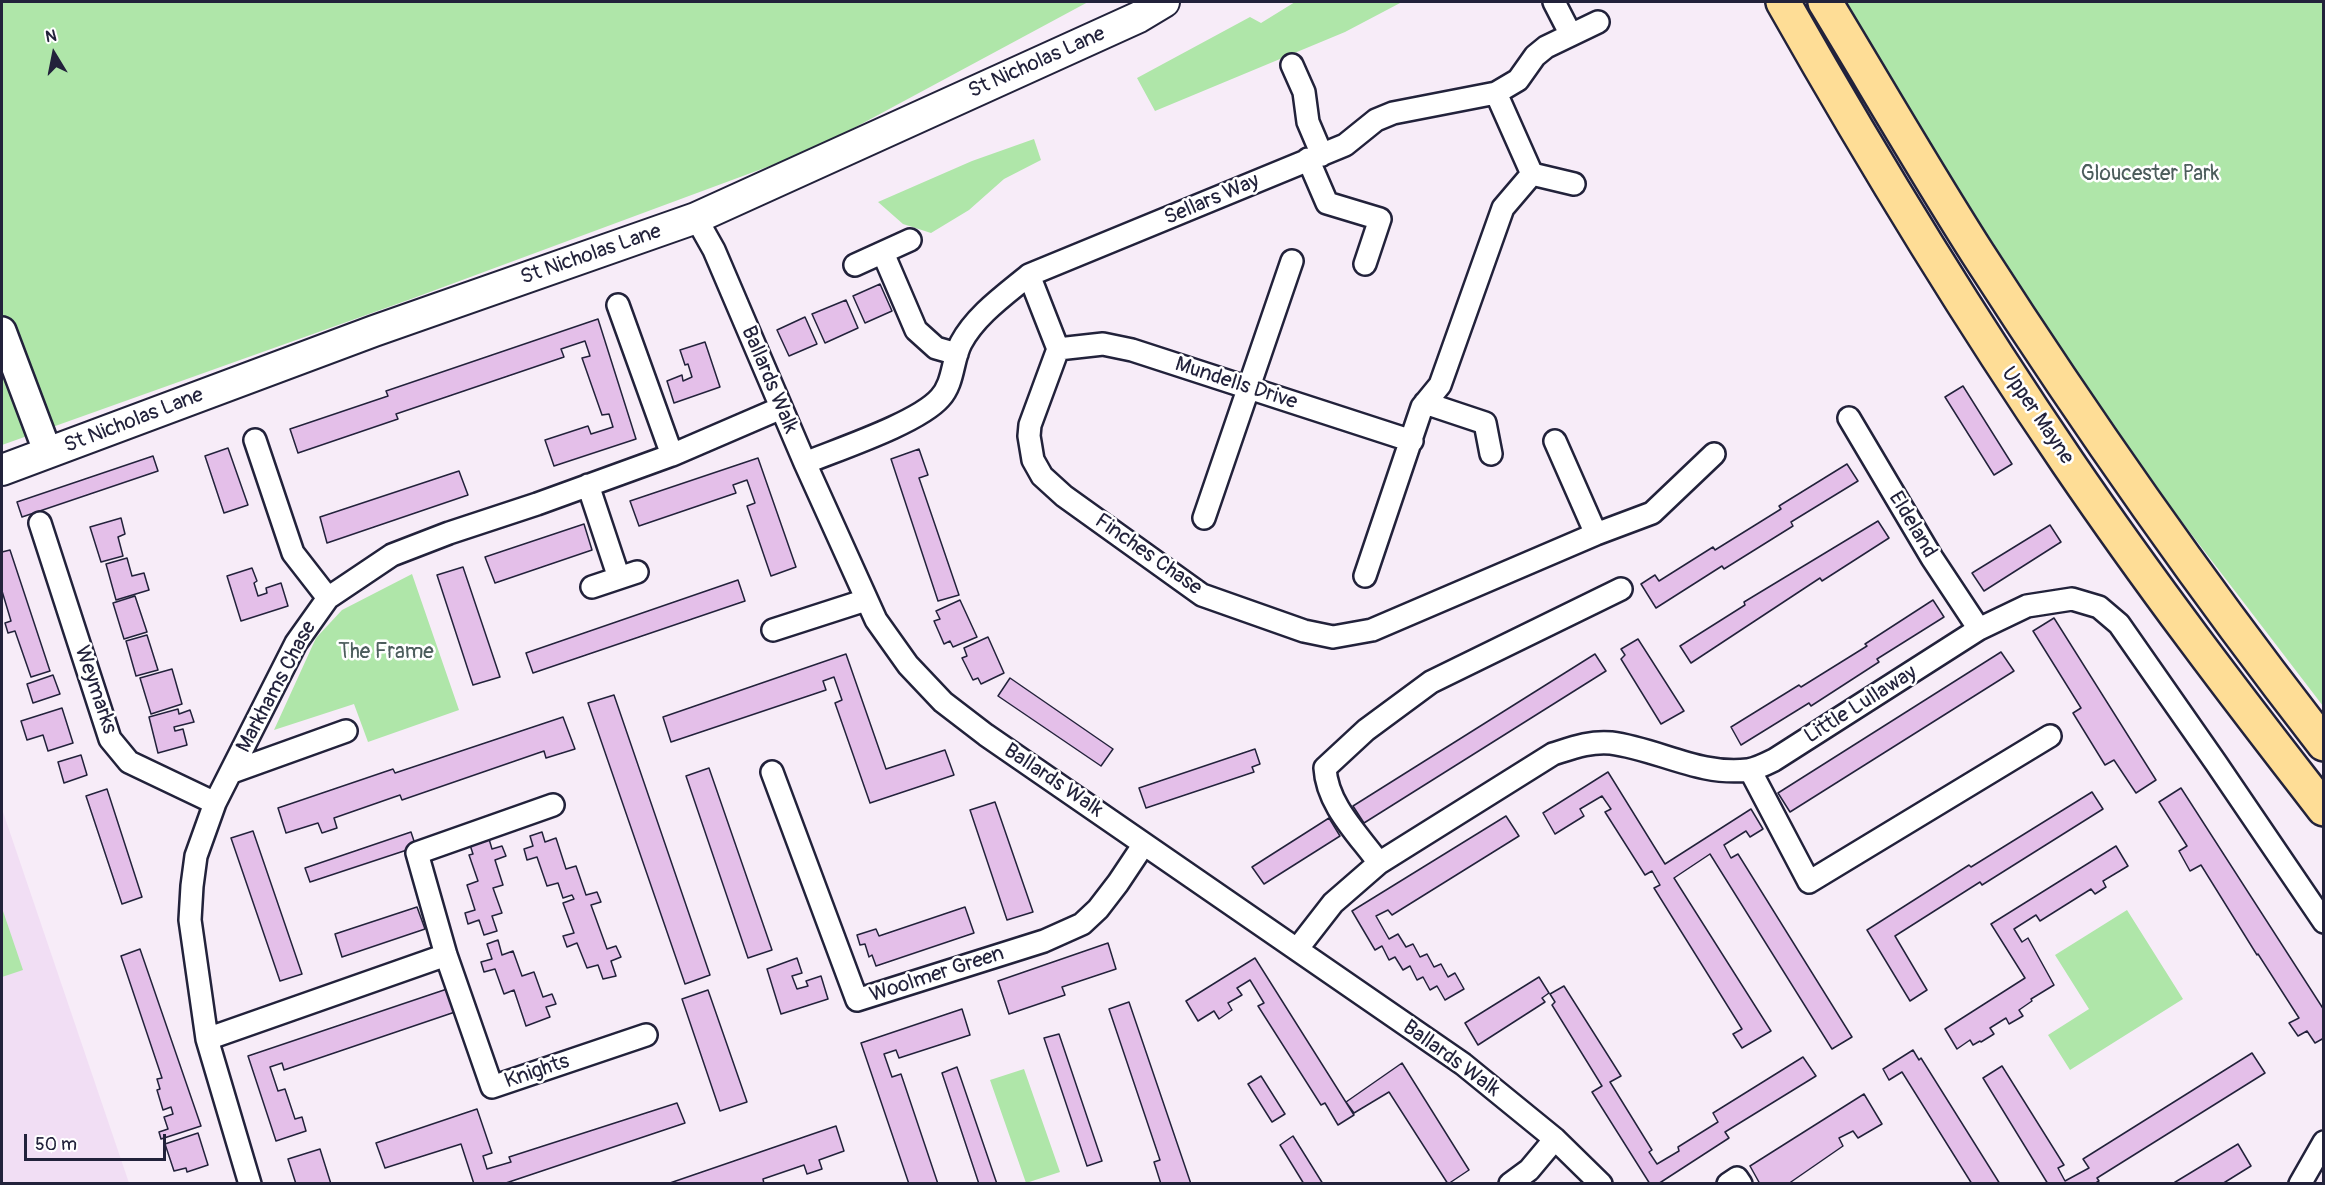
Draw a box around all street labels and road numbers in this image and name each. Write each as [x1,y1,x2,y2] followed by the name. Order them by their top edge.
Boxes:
[965,22,1109,104] street label: St Nicholas Lane
[1161,169,1263,231] street label: Sellars Way
[517,219,665,291] street label: St Nicholas Lane
[735,323,803,437] street label: Ballards Walk
[1172,352,1300,416] street label: Mundells Drive
[1995,362,2079,470] street label: Upper Mayne
[61,383,207,459] street label: St Nicholas Lane
[1882,487,1942,563] street label: Eldeland
[1090,509,1206,601] street label: Finches Chase
[232,617,322,757] street label: Markhams Chase
[68,643,122,737] street label: Weymarks
[1800,661,1922,749] street label: Little Lullaway
[999,739,1107,823] street label: Ballards Walk
[867,941,1007,1009] street label: Woolmer Green
[1397,1015,1505,1103] street label: Ballards Walk
[501,1049,573,1095] street label: Knights

